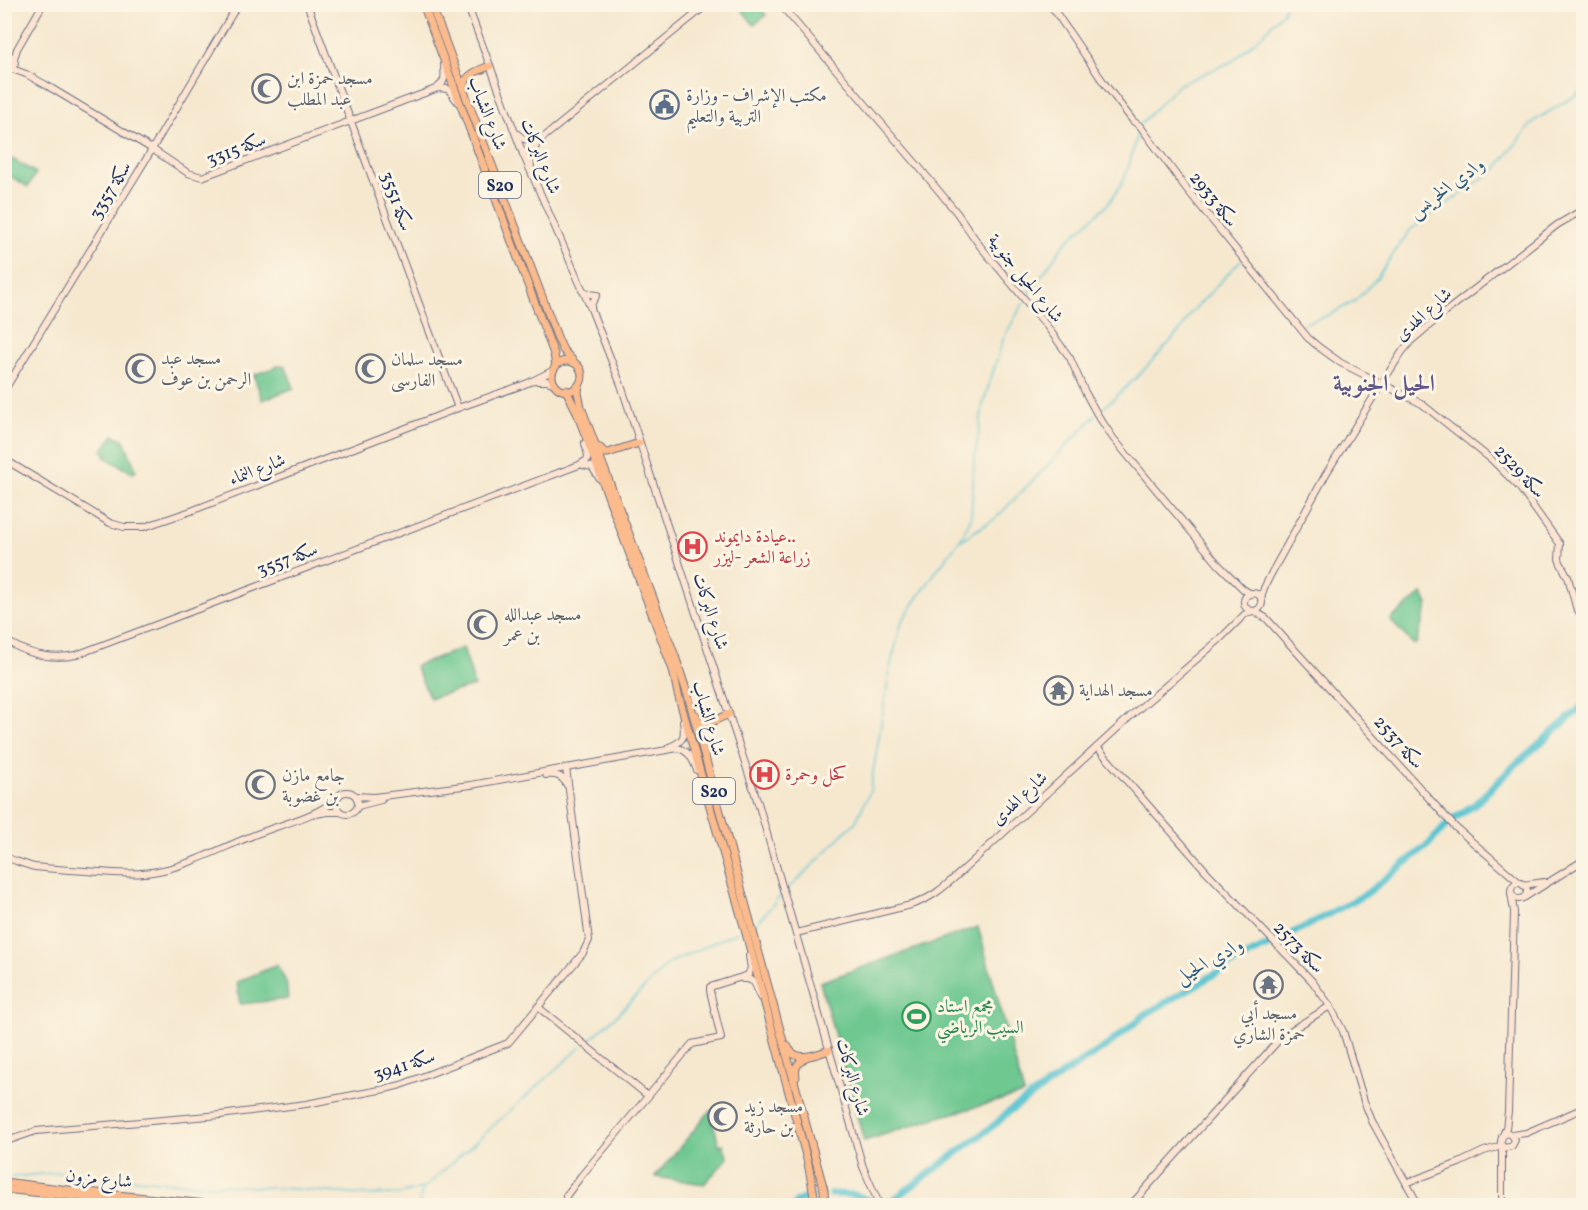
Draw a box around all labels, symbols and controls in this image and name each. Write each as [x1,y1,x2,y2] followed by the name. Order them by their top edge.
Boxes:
[287,67,373,113] place label: مسجد حمزة ابن عبد المطلب
[250,72,282,104] mosque icon: مسجد حمزة ابن عبد المطلب
[460,73,512,154] street label: شارع الشباب
[686,84,827,134] place label: مكتب الإشراف - وزارة التربية والتعليم
[649,89,681,121] public building icon: مكتب الإشراف - وزارة التربية والتعليم
[512,115,566,199] street label: شارع البركات
[203,128,270,173] street label: سكة 3315
[1403,151,1492,226] water label: وادي الخريس
[84,157,138,225] street label: سكة 3357
[1183,167,1243,233] street label: سكة 2933
[373,168,418,235] street label: سكة 3551
[479,172,521,198] road number: S20
[980,229,1068,329] street label: شارع الحيل جنوبية
[1390,283,1459,348] street label: شارع الهدى
[161,347,251,393] place label: مسجد عبد الرحمن بن عوف
[391,348,463,394] place label: مسجد سلمان الفارسى
[124,352,156,384] mosque icon: مسجد عبد الرحمن بن عوف
[354,353,386,385] mosque icon: مسجد سلمان الفارسى
[1333,368,1435,402] district label: الحيل الجنوبية
[1487,440,1550,504] street label: سكة 2529
[226,448,290,494] street label: شارع النماء
[712,525,811,571] place label: عيادة دايموند.. زراعة الشعر -ليزر
[677,530,709,562] hospital icon: عيادة دايموند.. زراعة الشعر -ليزر
[253,537,322,583] street label: سكة 3557
[684,570,734,654] street label: شارع البركات
[502,603,582,649] place label: مسجد عبدالله بن عمر
[467,608,499,640] mosque icon: مسجد عبدالله بن عمر
[1042,674,1074,706] temple icon: مسجد الهداية
[684,678,730,759] street label: شارع الشباب
[1079,679,1153,704] place label: مسجد الهداية
[1367,711,1429,775] street label: سكة 2537
[748,758,780,790] hospital icon: كحل وحمرة
[785,763,847,788] place label: كحل وحمرة
[282,764,345,810] place label: جامع مازن بن غضوبة
[986,766,1055,833] street label: شارع الهدى
[245,769,277,801] mosque icon: جامع مازن بن غضوبة
[693,778,735,804] road number: S20
[1267,916,1329,980] street label: سكة 2573
[1170,931,1250,992] water label: وادي الحيل
[1253,968,1285,1000] temple icon: مسجد أبي حمزة الشاري
[937,995,1024,1044] place label: مجمع استاد السيب الرياضي
[900,1000,932,1032] sports icon: مجمع استاد السيب الرياضي
[1233,1000,1305,1049] place label: مسجد أبي حمزة الشاري
[828,1036,875,1119] street label: شارع البركات
[370,1045,439,1088] street label: سكة 3941
[744,1095,803,1141] place label: مسجد زيد بن حارثة
[707,1100,739,1132] mosque icon: مسجد زيد بن حارثة
[64,1164,134,1196] street label: شارع مزون

